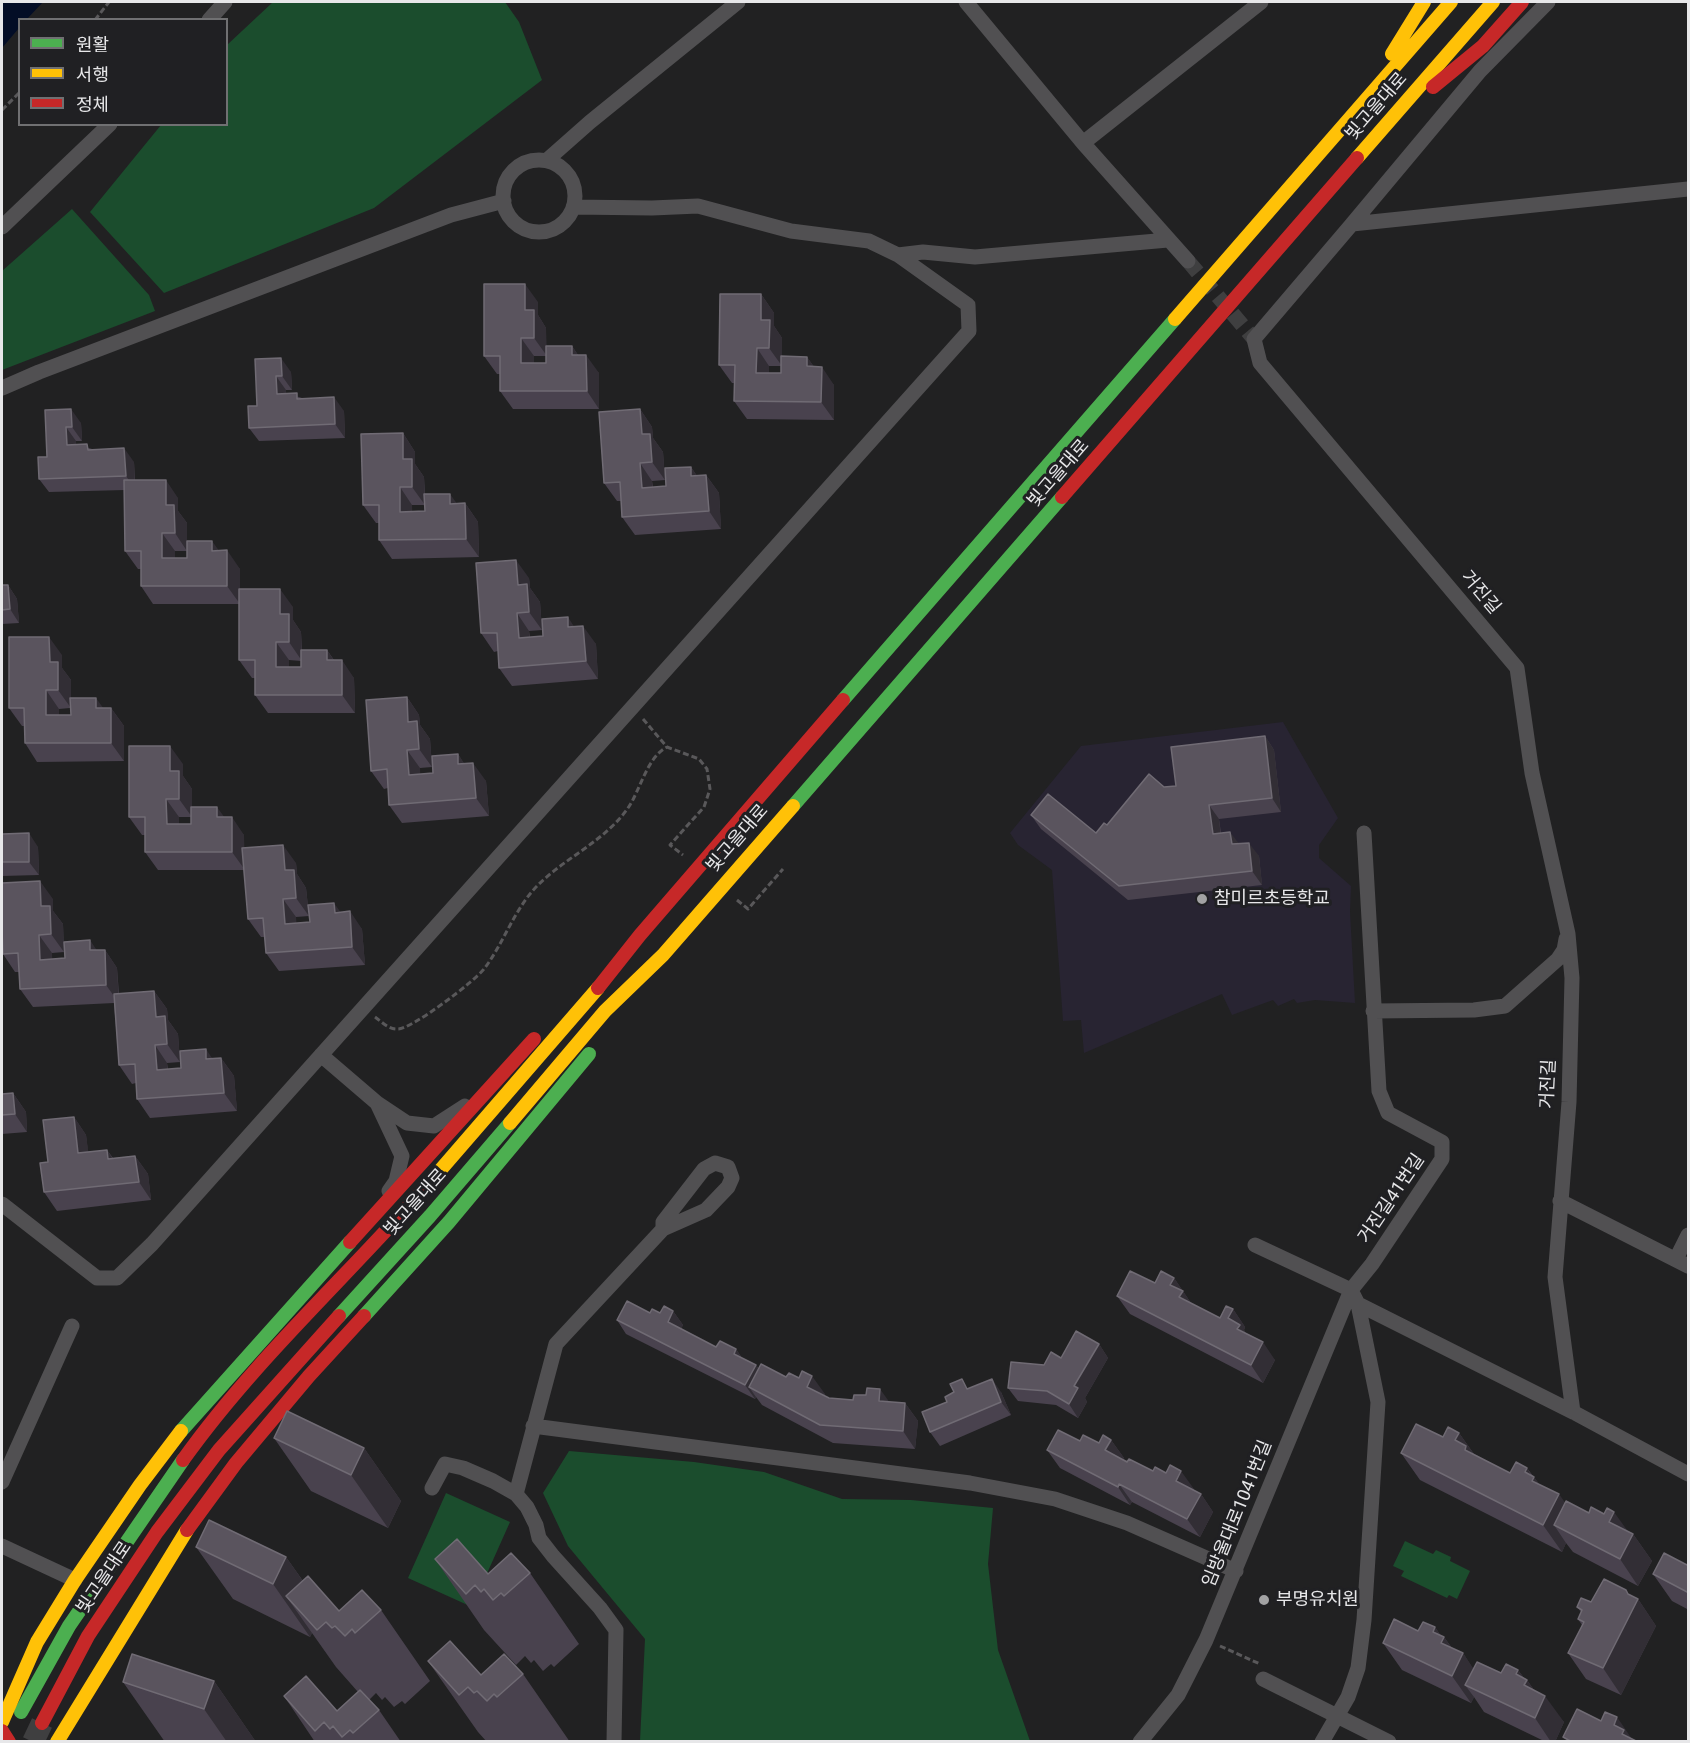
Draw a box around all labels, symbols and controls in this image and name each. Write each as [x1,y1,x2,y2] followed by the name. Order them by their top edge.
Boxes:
[18,18,228,126] legend
[76,34,109,55] text: 원활
[76,64,109,85] text: 서행
[1342,69,1412,145] street label: 빛고을대로
[76,94,109,115] text: 정체
[1024,436,1094,512] street label: 빛고을대로
[1456,567,1504,619] street label: 거진길
[703,801,773,877] street label: 빛고을대로
[1214,888,1330,910] place label: 참미르초등학교
[1195,892,1209,906] marker: 참미르초등학교
[1537,1059,1561,1109] street label: 거진길
[1354,1150,1430,1248] street label: 거진길41번길
[380,1165,452,1241] street label: 빛고을대로
[1199,1437,1277,1591] street label: 임방울대로1041번길
[73,1538,137,1618] street label: 빛고을대로
[1276,1589,1359,1611] place label: 부명유치원
[1257,1593,1271,1607] marker: 부명유치원

